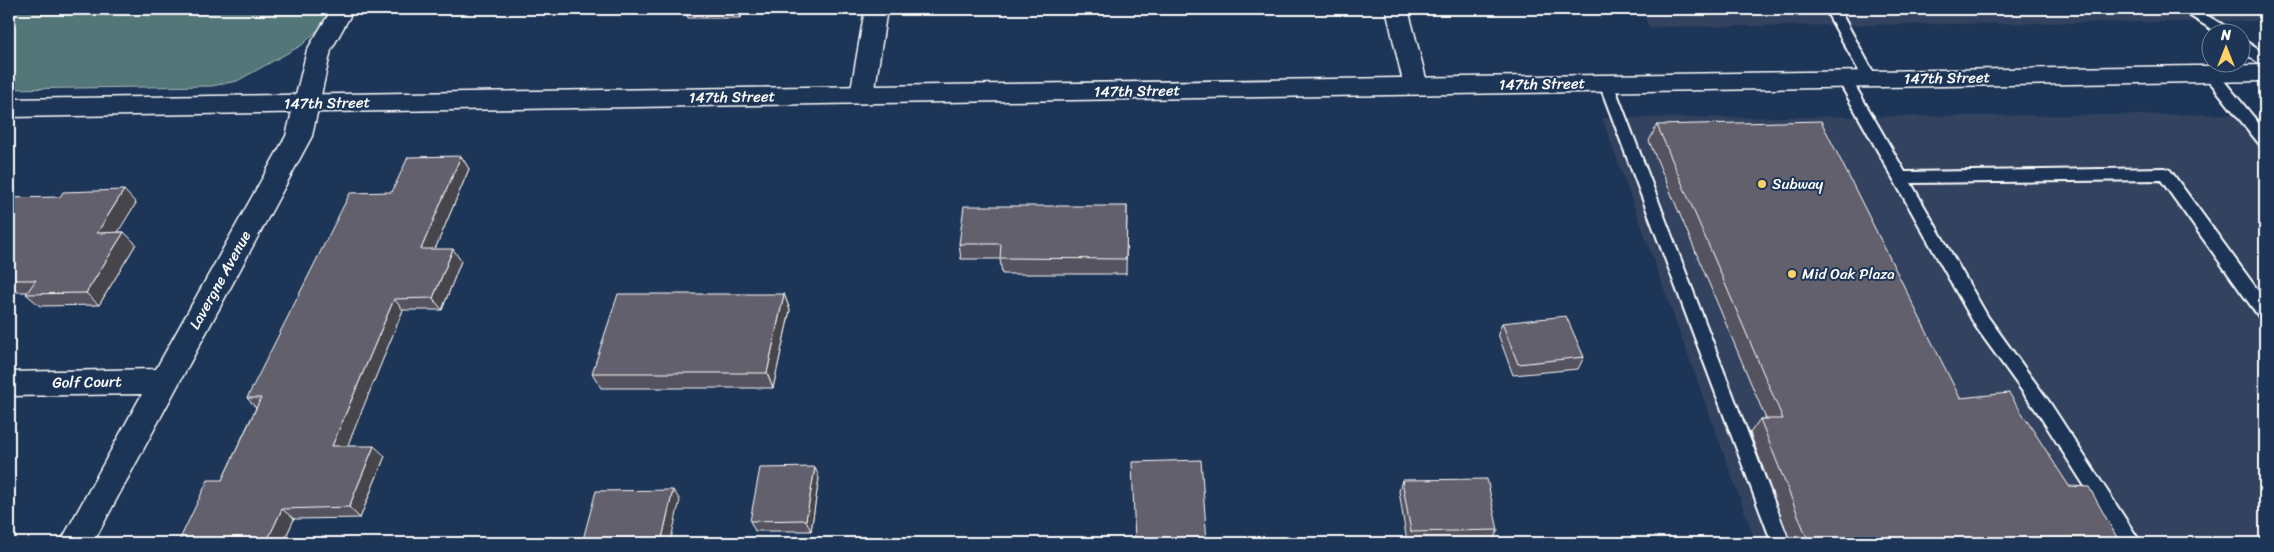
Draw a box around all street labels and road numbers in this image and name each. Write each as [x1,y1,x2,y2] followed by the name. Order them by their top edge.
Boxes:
[1904,64,1991,92] street label: 147th Street
[1499,70,1586,98] street label: 147th Street
[1094,77,1181,105] street label: 147th Street
[689,83,776,111] street label: 147th Street
[284,89,371,117] street label: 147th Street
[182,226,258,334] street label: Lavergne Avenue
[52,368,122,396] street label: Golf Court

